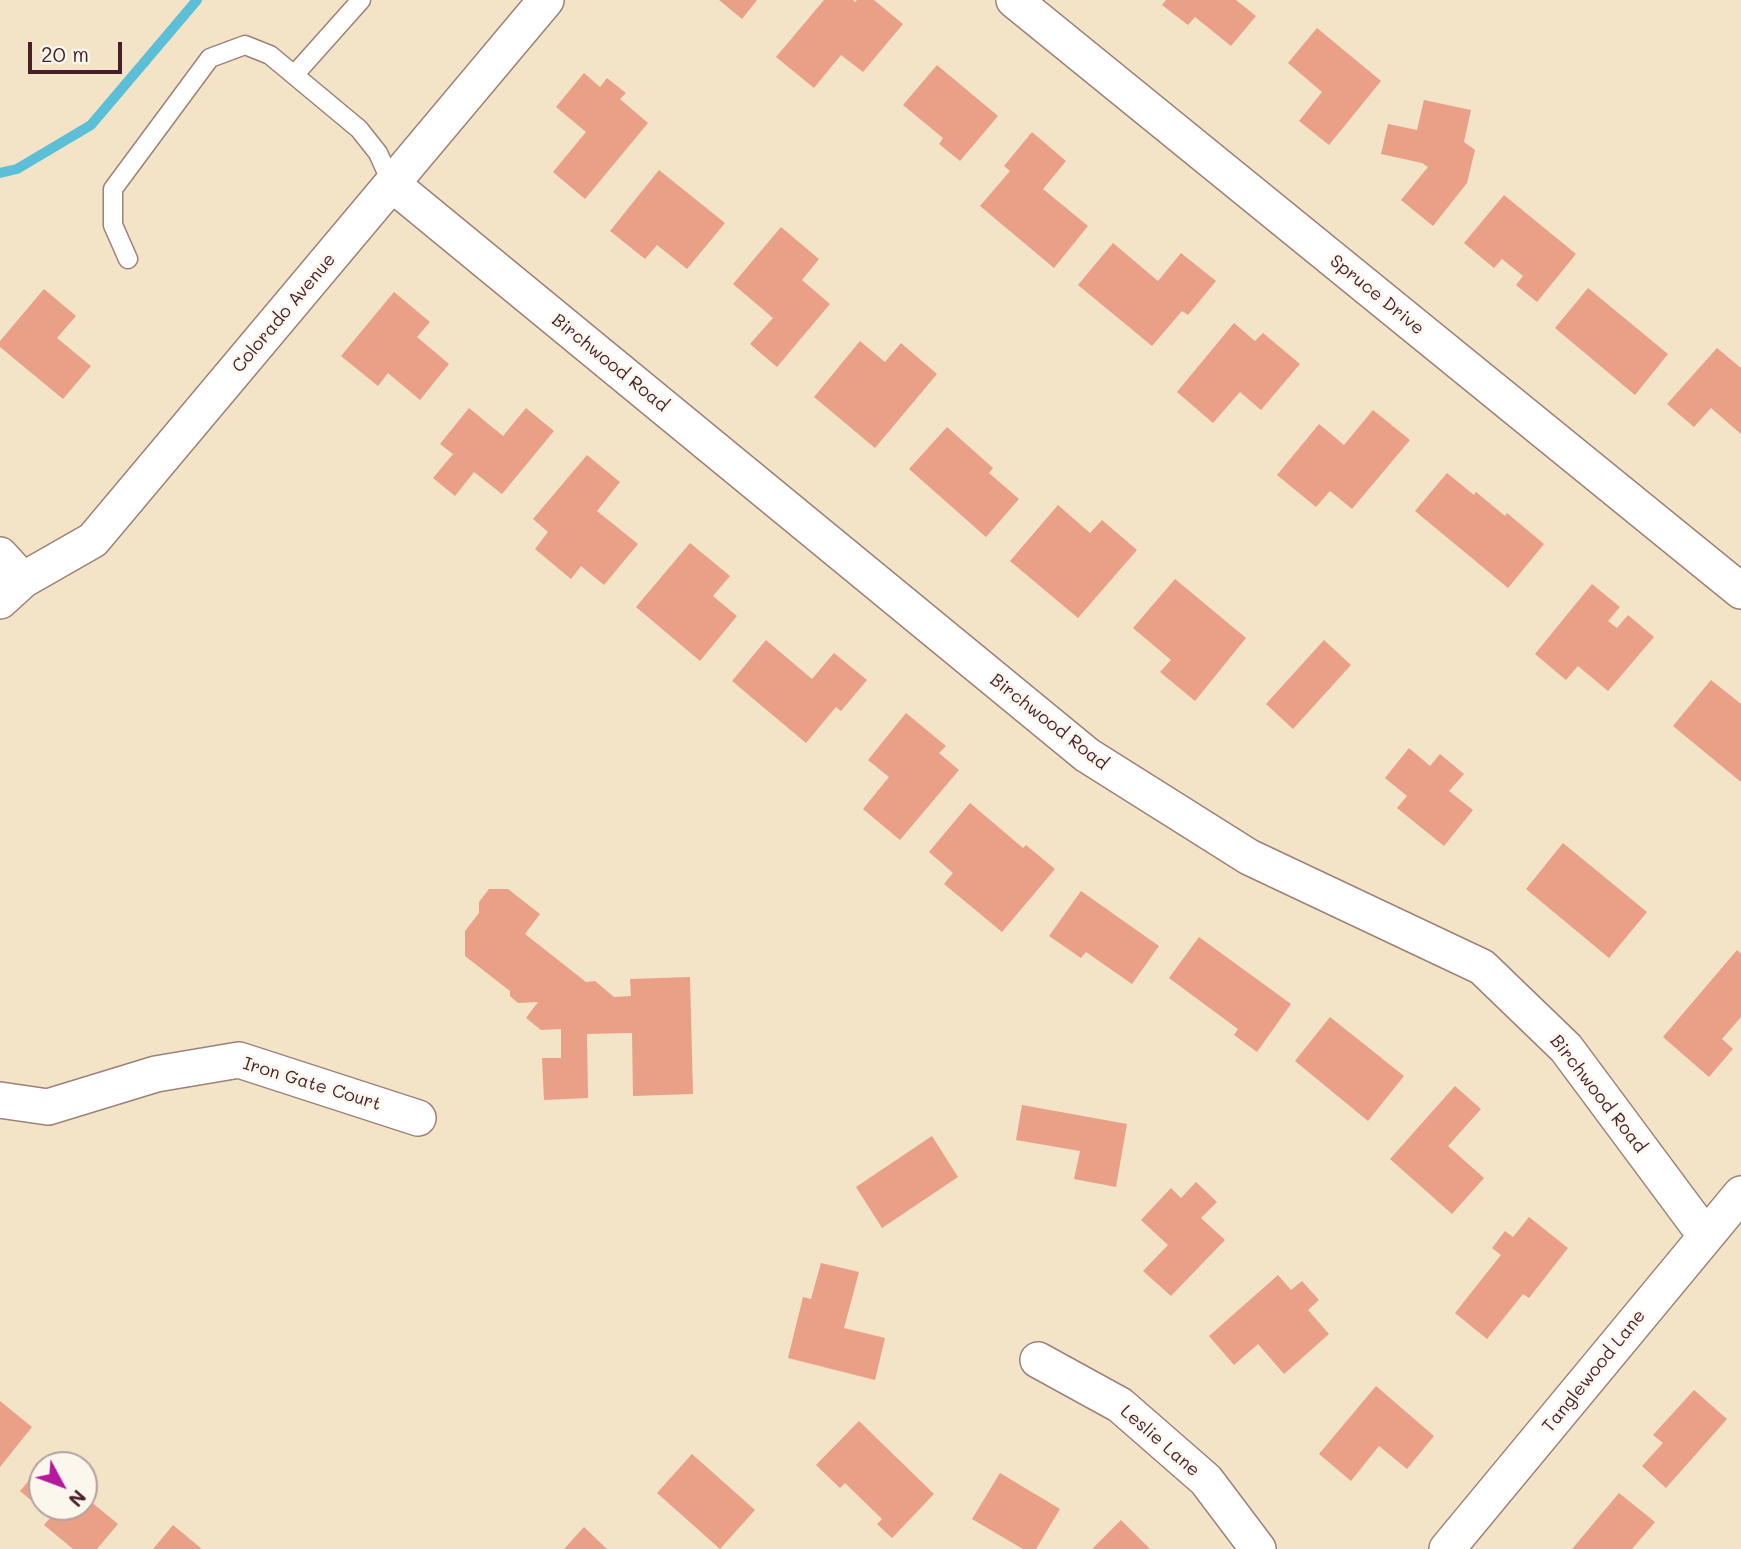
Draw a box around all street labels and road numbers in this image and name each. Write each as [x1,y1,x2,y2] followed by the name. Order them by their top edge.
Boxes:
[228,249,340,377] street label: Colorado Avenue
[1325,250,1429,340] street label: Spruce Drive
[547,309,673,417] street label: Birchwood Road
[986,669,1112,775] street label: Birchwood Road
[1545,1031,1651,1157] street label: Birchwood Road
[240,1053,384,1115] street label: Iron Gate Court
[1538,1305,1650,1437] street label: Tanglewood Lane
[1116,1401,1204,1481] street label: Leslie Lane

